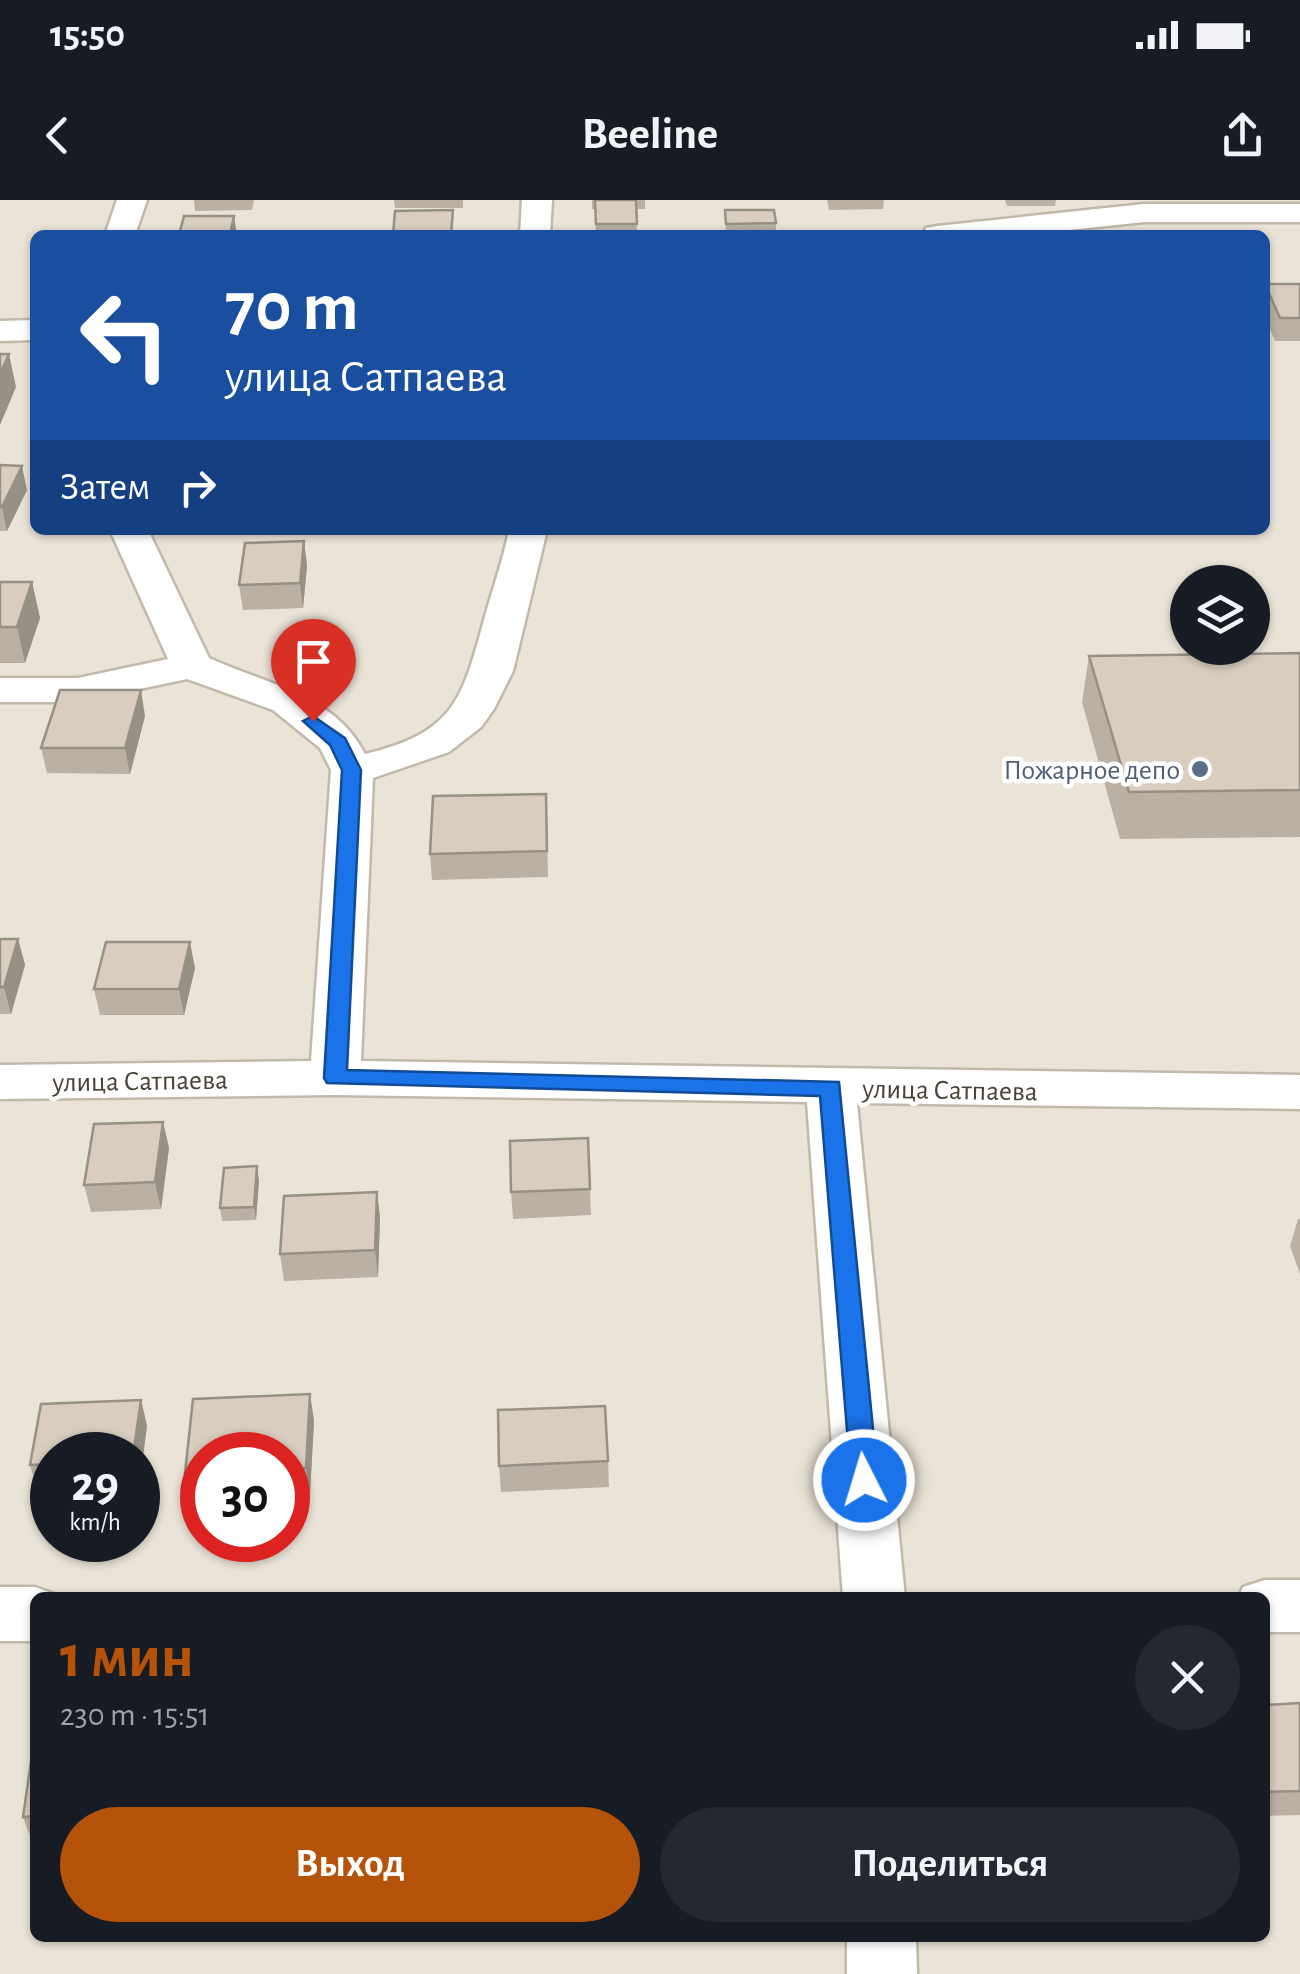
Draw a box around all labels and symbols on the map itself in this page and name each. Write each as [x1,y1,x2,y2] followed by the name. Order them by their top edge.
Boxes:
[271,619,356,722] pin
[1004,757,1180,785] place label: Пожарное депо
[1189,758,1211,780] marker: Пожарное депо
[51,1066,228,1098] street label: улица Сатпаева
[861,1075,1038,1107] street label: улица Сатпаева
[812,1428,916,1532] position arrow
[180,1432,310,1562] speed limit sign: 30

